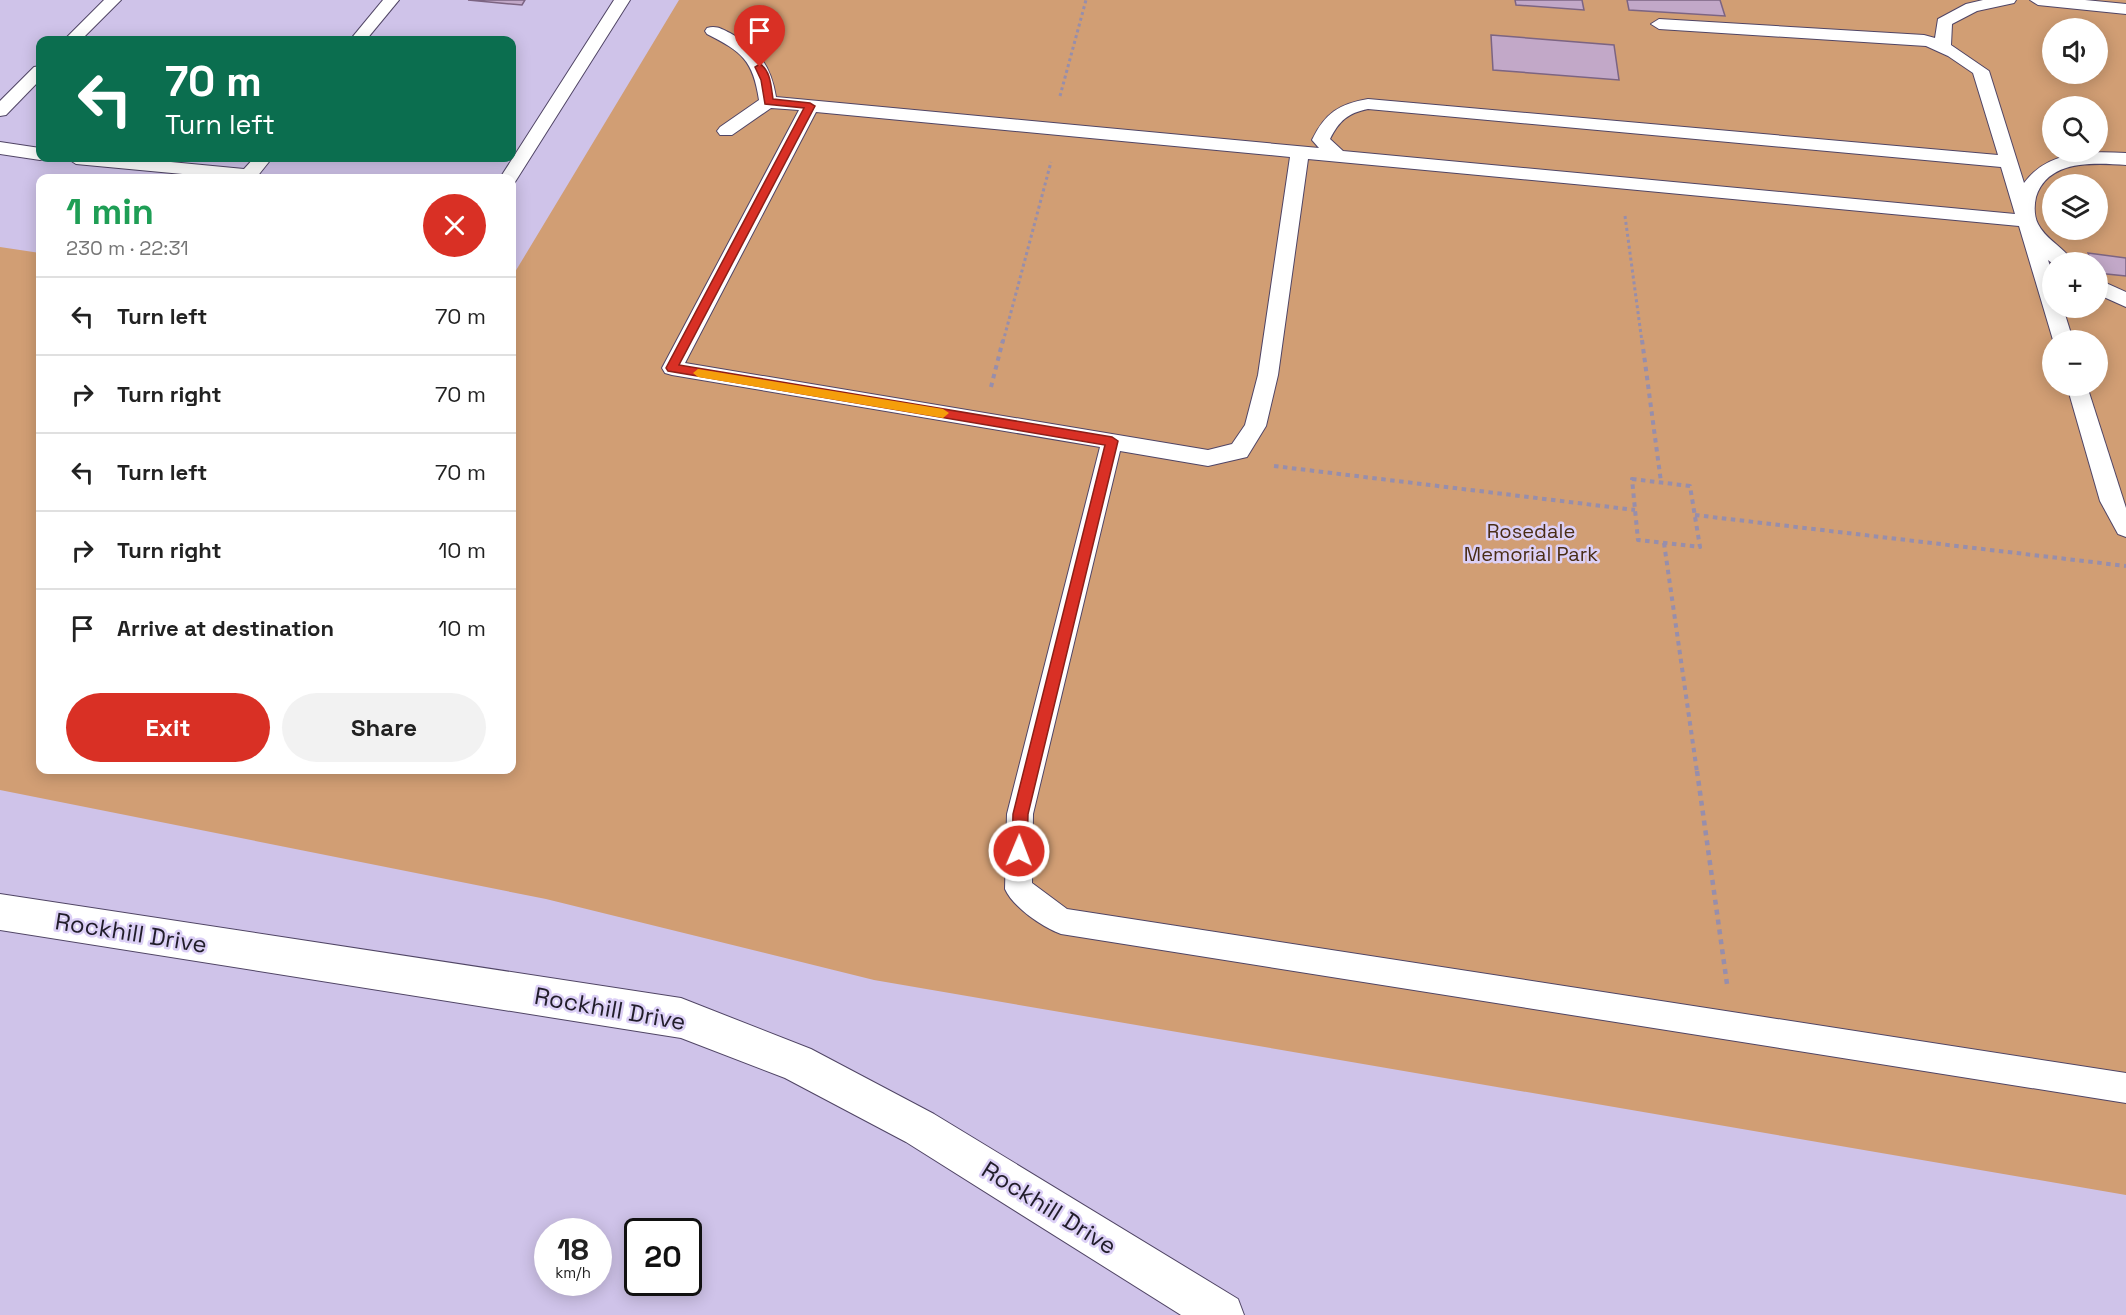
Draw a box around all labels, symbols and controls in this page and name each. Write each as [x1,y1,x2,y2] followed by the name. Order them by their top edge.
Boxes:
[734,5,785,67] pin
[743,14,776,47] icon: arrive
[2042,18,2108,396] map controls
[2042,18,2108,84] button: sound
[165,55,262,108] text: 70 m
[66,60,144,138] icon: left
[2042,96,2108,162] button: search
[165,107,275,142] text: Turn left
[2042,174,2108,240] button: layers
[66,189,154,235] text: 1 min
[423,194,486,257] button: close
[66,235,189,261] text: 230 m · 22:31
[2042,252,2108,318] button: +
[66,300,99,333] icon: left
[117,302,207,330] text: Turn left
[435,302,486,330] text: 70 m
[2042,330,2108,396] button: −
[66,378,99,411] icon: right
[117,380,222,408] text: Turn right
[435,380,486,408] text: 70 m
[66,456,99,489] icon: left
[117,458,207,486] text: Turn left
[435,458,486,486] text: 70 m
[1464,518,1598,567] park label: Rosedale Memorial Park
[66,534,99,567] icon: right
[117,536,222,564] text: Turn right
[438,536,486,564] text: 10 m
[66,612,99,645] icon: arrive
[117,614,334,642] text: Arrive at destination
[438,614,486,642] text: 10 m
[66,693,270,762] button: Exit
[282,693,486,762] button: Share
[987,819,1051,883] position arrow
[53,905,209,960] street label: Rockhill Drive
[532,980,688,1037] street label: Rockhill Drive
[976,1154,1122,1261] street label: Rockhill Drive
[624,1218,702,1296] speed limit sign: 20
[557,1230,589,1269] text: 18
[555,1263,591,1282] text: km/h

